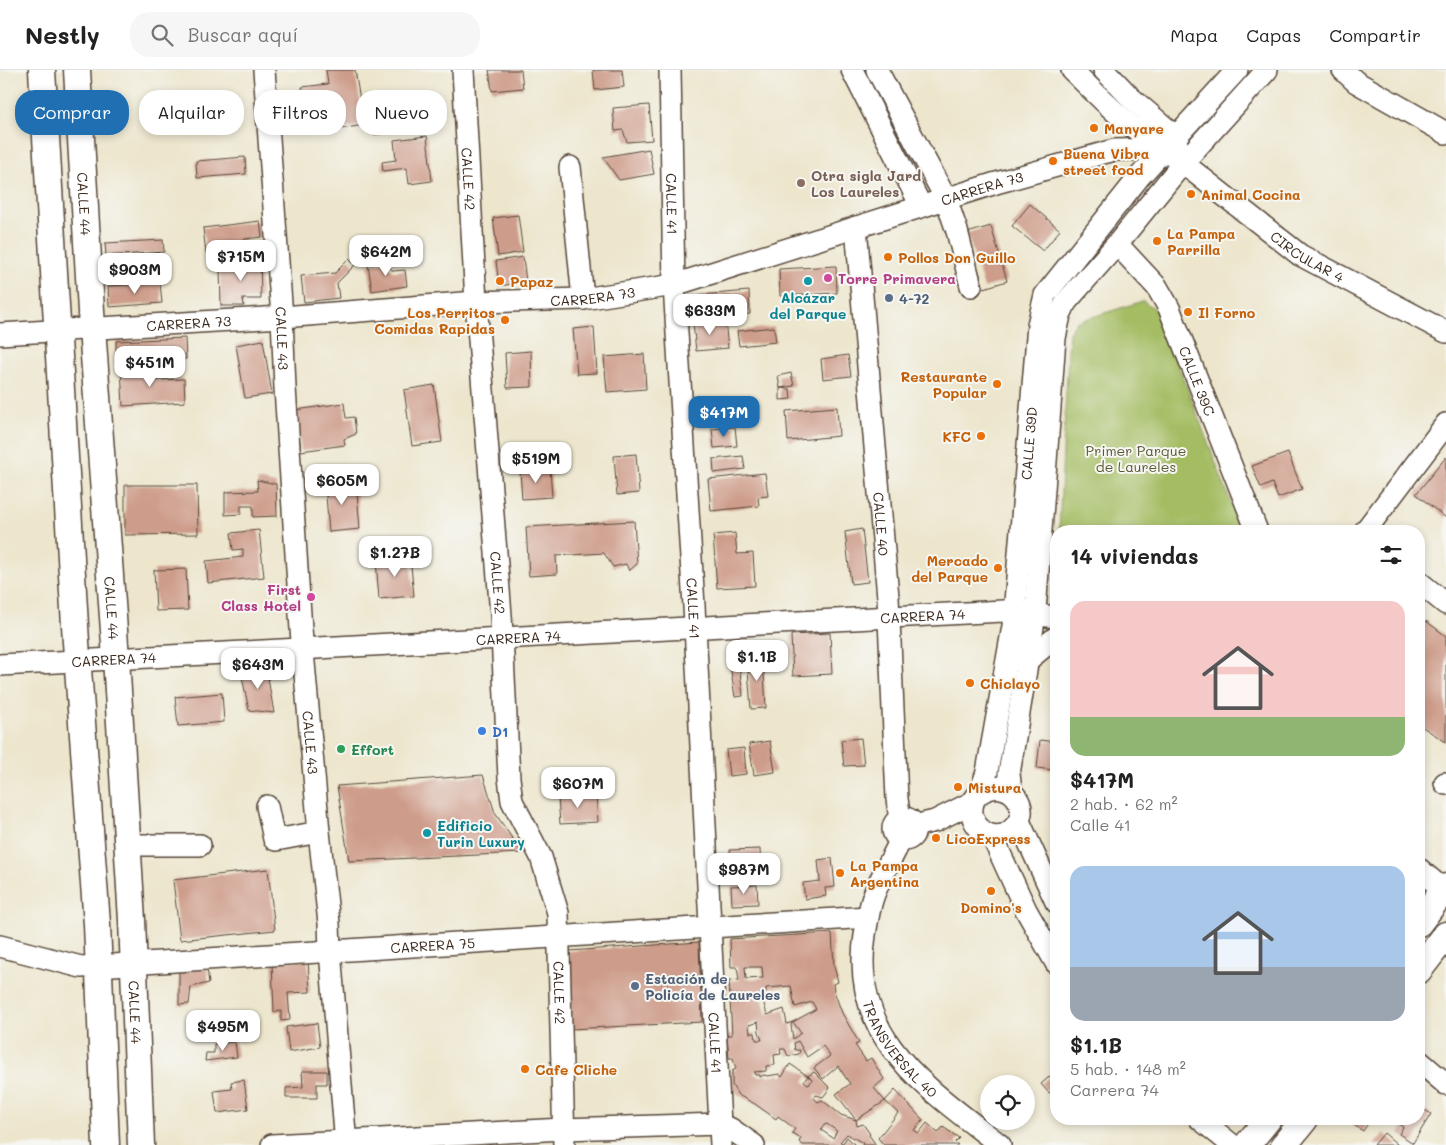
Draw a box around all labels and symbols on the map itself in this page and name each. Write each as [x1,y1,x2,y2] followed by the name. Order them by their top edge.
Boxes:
[1104,119,1164,138] place label: Manyare
[1088,122,1100,134] marker: Manyare
[1063,144,1150,179] place label: Buena Vibra street food
[458,147,480,211] street label: CALLE 42
[1047,155,1059,167] marker: Buena Vibra street food
[811,166,921,201] place label: Otra sigla Jard Los Laureles
[938,166,1025,209] street label: CARRERA 73
[73,172,96,237] street label: CALLE 44
[662,173,683,235] street label: CALLE 41
[795,177,807,189] marker: Otra sigla Jard Los Laureles
[1201,185,1301,204] place label: Animal Cocina
[1185,188,1197,200] marker: Animal Cocina
[1167,224,1236,259] place label: La Pampa Parrilla
[1267,226,1348,286] street label: CIRCULAR 4
[351,234,421,277] pin: $642M
[1151,235,1163,247] marker: La Pampa Parrilla
[206,240,276,282] pin: $715M
[898,248,1016,267] place label: Pollos Don Guillo
[882,251,894,263] marker: Pollos Don Guillo
[100,252,170,295] pin: $903M
[838,269,956,288] place label: Torre Primavera
[510,272,554,291] place label: Papaz
[822,272,834,284] marker: Torre Primavera
[494,275,506,287] marker: Papaz
[802,275,814,287] marker: Alcázar del Parque
[550,282,636,309] street label: CARRERA 73
[770,288,846,323] place label: Alcázar del Parque
[899,289,930,308] place label: 4-72
[883,292,895,304] marker: 4-72
[675,294,745,336] pin: $633M
[374,303,495,338] place label: Los Perritos Comidas Rapidas
[1198,303,1256,322] place label: Il Forno
[272,306,294,370] street label: CALLE 43
[1182,306,1194,318] marker: Il Forno
[146,311,232,335] street label: CARRERA 73
[499,314,511,326] marker: Los Perritos Comidas Rapidas
[1175,343,1220,418] street label: CALLE 39C
[115,346,185,388] pin: $451M
[901,367,987,402] place label: Restaurante Popular
[991,378,1003,390] marker: Restaurante Popular
[689,396,759,438] pin: $417M
[1016,406,1041,480] street label: CALLE 39D
[942,427,971,446] place label: KFC
[975,430,987,442] marker: KFC
[1086,441,1186,476] park label: Primer Parque de Laureles
[501,442,571,484] pin: $519M
[307,464,377,506] pin: $605M
[869,491,894,557] street label: CALLE 40
[354,536,436,578] pin: $1.27B
[486,551,510,615] street label: CALLE 42
[911,551,988,586] place label: Mercado del Parque
[992,562,1004,574] marker: Mercado del Parque
[101,576,124,641] street label: CALLE 44
[683,577,705,640] street label: CALLE 41
[221,580,301,615] place label: First Class Hotel
[305,591,317,603] marker: First Class Hotel
[880,604,966,627] street label: CARRERA 74
[475,625,562,649] street label: CARRERA 74
[722,640,792,682] pin: $1.1B
[71,647,158,671] street label: CARRERA 74
[223,648,293,690] pin: $643M
[980,674,1041,693] place label: Chiclayo
[964,677,976,689] marker: Chiclayo
[299,710,323,775] street label: CALLE 43
[492,722,508,741] place label: D1
[476,725,488,737] marker: D1
[351,740,394,759] place label: Effort
[335,743,347,755] marker: Effort
[543,766,613,809] pin: $607M
[968,778,1022,797] place label: Mistura
[952,781,964,793] marker: Mistura
[437,816,525,851] place label: Edificio Turin Luxury
[421,827,433,839] marker: Edificio Turin Luxury
[946,829,1031,848] place label: LicoExpress
[930,832,942,844] marker: LicoExpress
[709,852,779,895] pin: $987M
[850,856,920,891] place label: La Pampa Argentina
[834,867,846,879] marker: La Pampa Argentina
[985,885,997,897] marker: Domino's
[960,898,1022,917] place label: Domino's
[390,932,476,957] street label: CARRERA 75
[550,961,570,1024] street label: CALLE 42
[645,969,780,1004] place label: Estación de Policía de Laureles
[125,980,146,1045] street label: CALLE 44
[629,980,641,992] marker: Estación de Policía de Laureles
[859,998,942,1101] street label: TRANSVERSAL 40
[188,1010,258,1052] pin: $495M
[705,1012,727,1074] street label: CALLE 41
[535,1060,617,1079] place label: Cafe Cliche
[519,1063,531,1075] marker: Cafe Cliche

